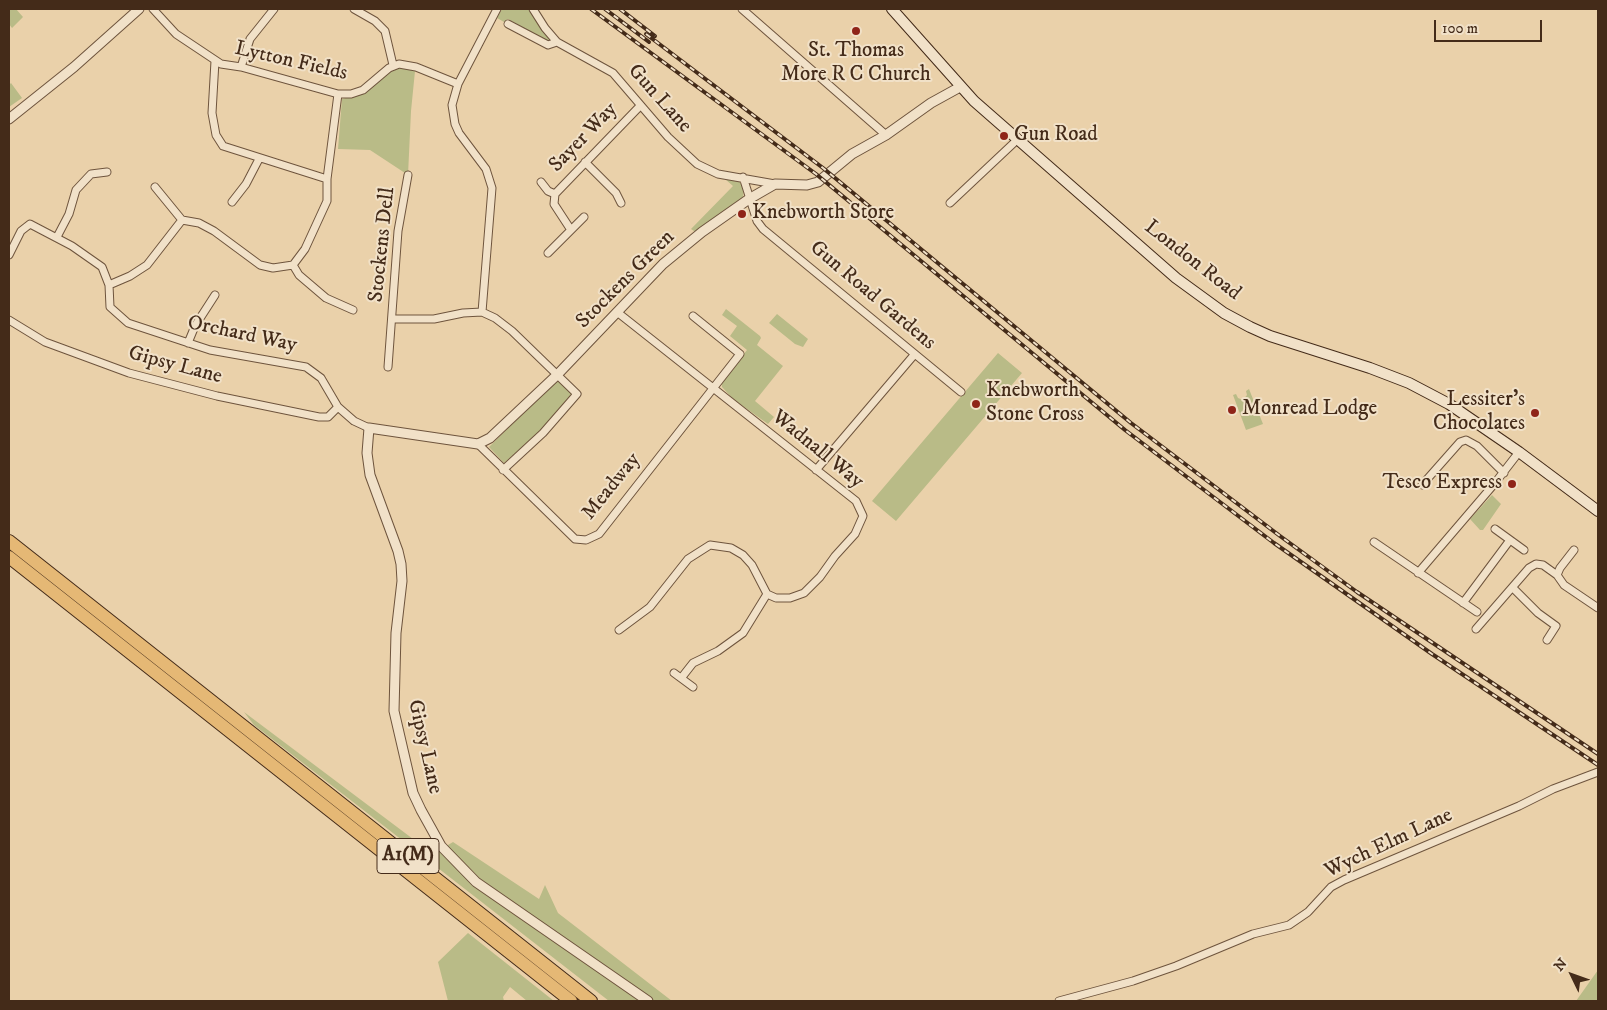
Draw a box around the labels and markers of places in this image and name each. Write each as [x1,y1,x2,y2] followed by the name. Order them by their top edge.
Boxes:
[850,25,862,37] marker: St. Thomas More R C Church
[781,39,931,89] place label: St. Thomas More R C Church
[1014,123,1098,149] place label: Gun Road
[998,130,1010,142] marker: Gun Road
[752,201,894,227] place label: Knebworth Store
[736,208,748,220] marker: Knebworth Store
[986,379,1084,429] place label: Knebworth Stone Cross
[1433,388,1525,438] place label: Lessiter's Chocolates
[1242,397,1377,423] place label: Monread Lodge
[970,398,982,410] marker: Knebworth Stone Cross
[1226,404,1238,416] marker: Monread Lodge
[1529,407,1541,419] marker: Lessiter's Chocolates
[1383,471,1502,497] place label: Tesco Express
[1506,478,1518,490] marker: Tesco Express

